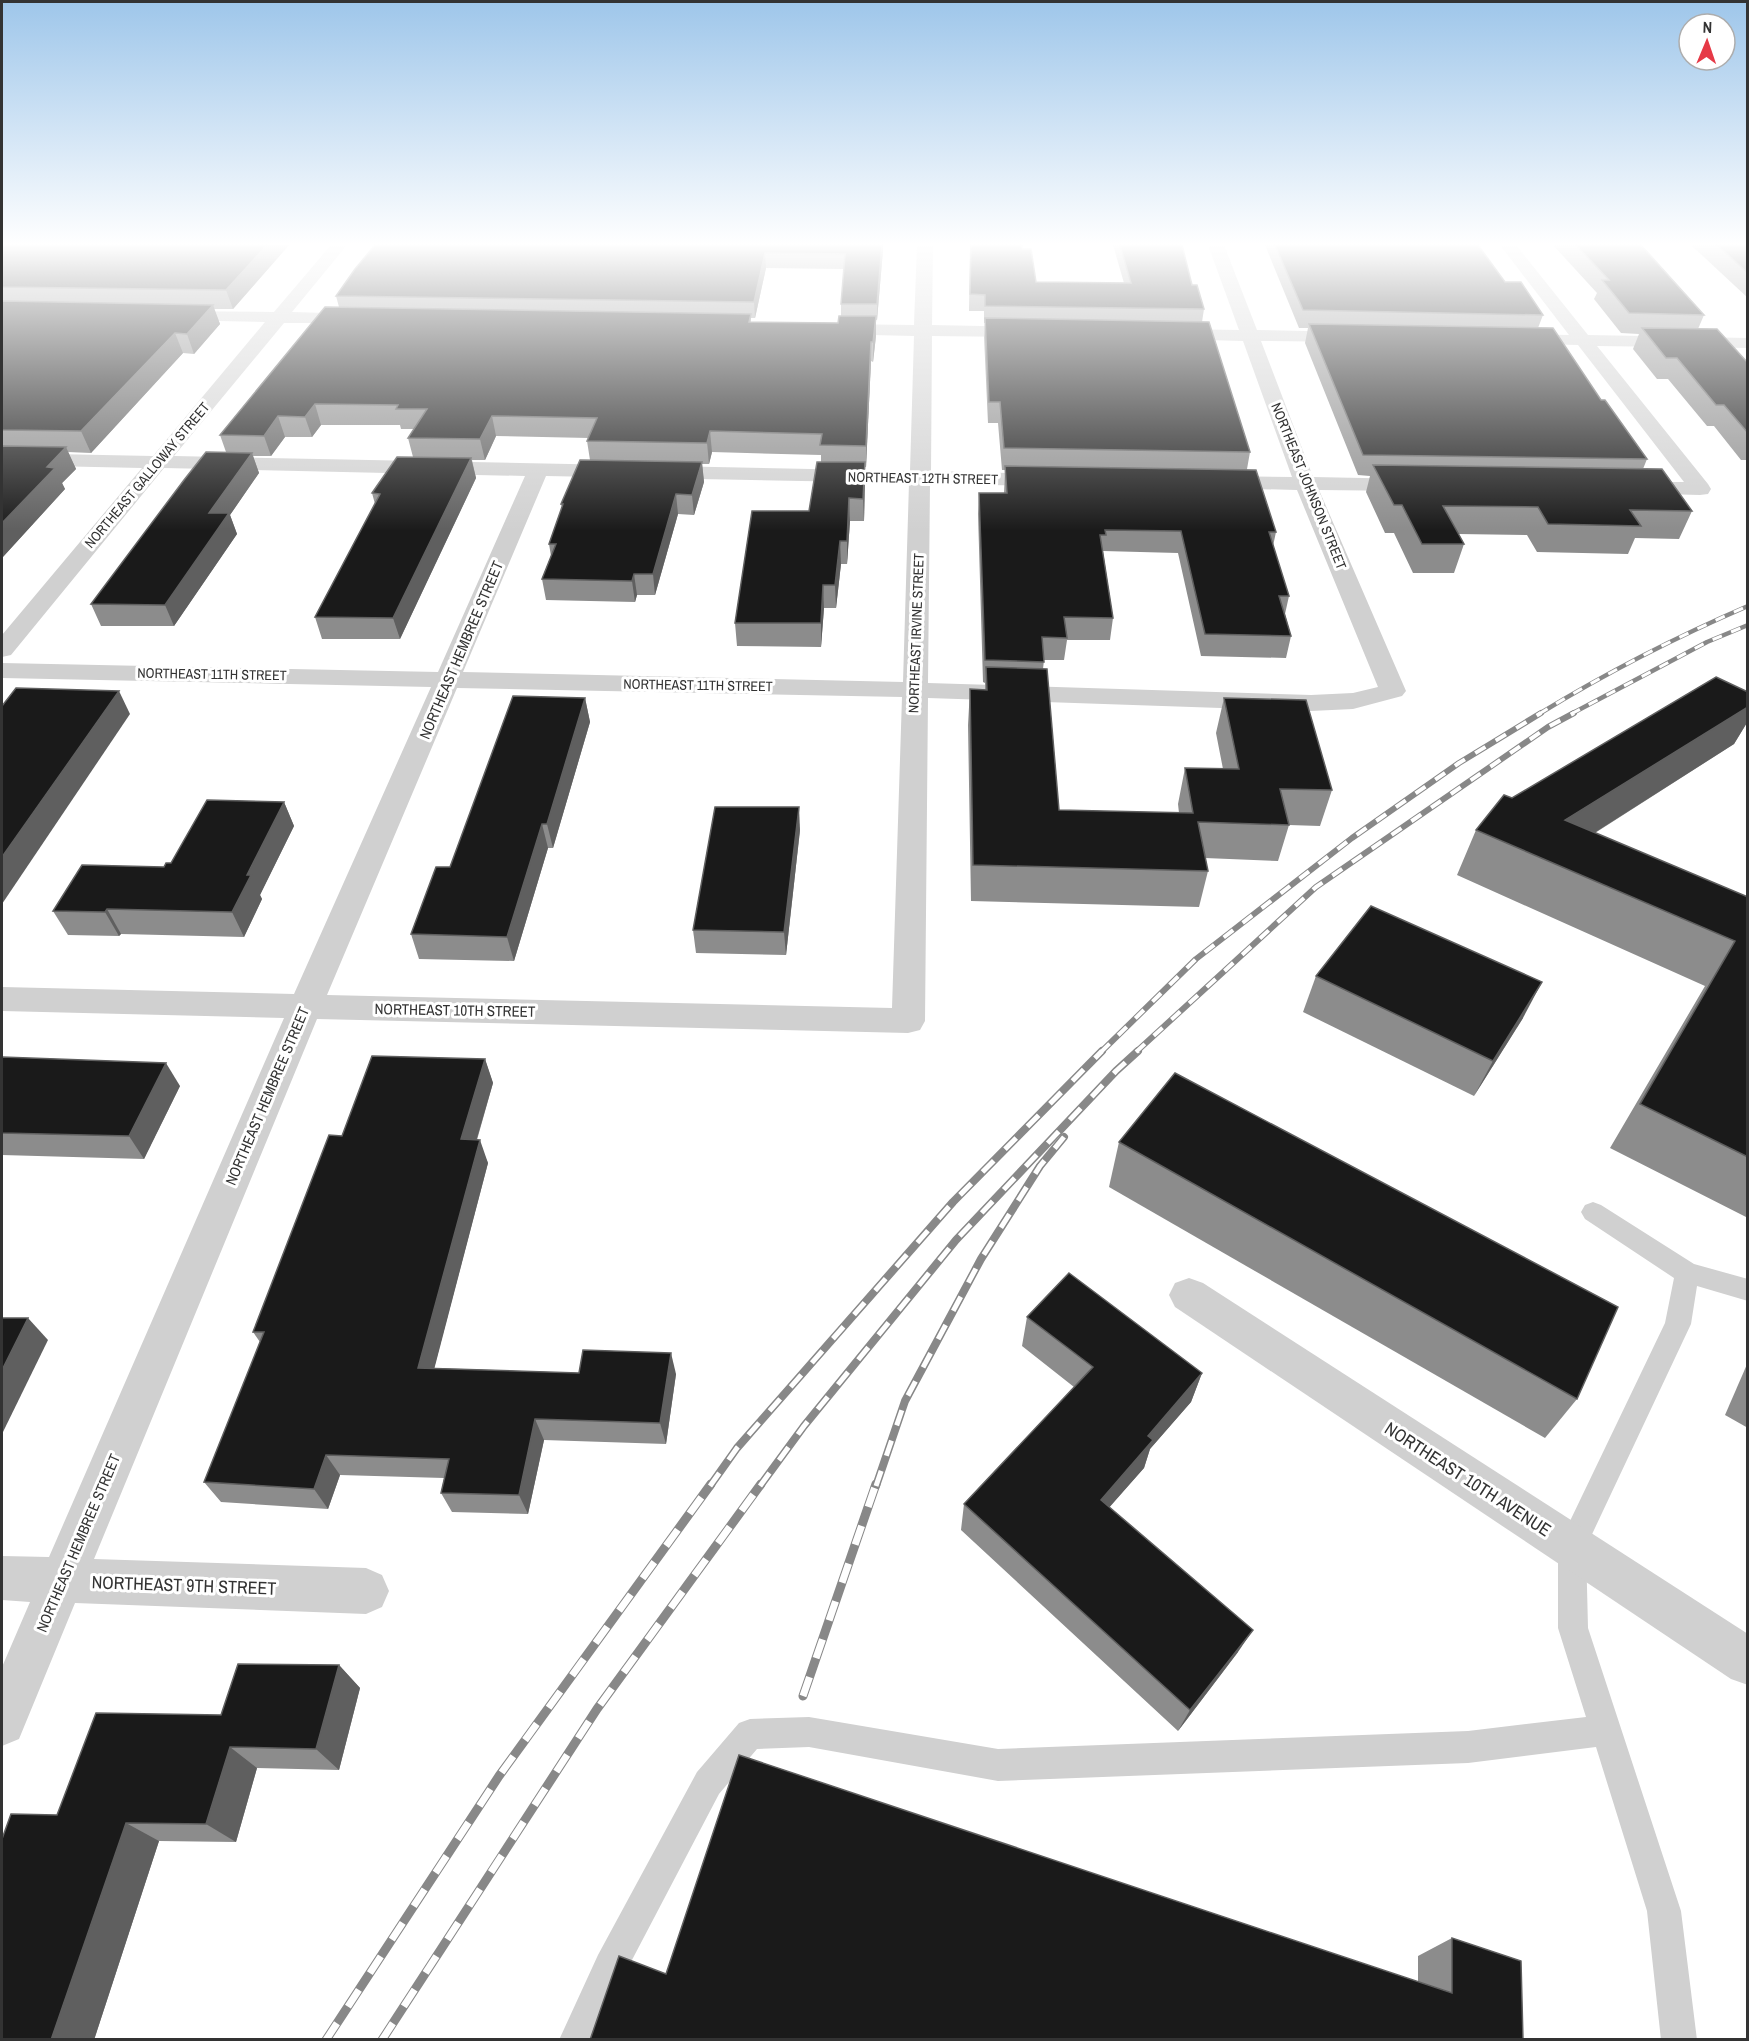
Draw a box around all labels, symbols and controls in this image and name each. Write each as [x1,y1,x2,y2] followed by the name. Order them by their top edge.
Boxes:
[1677,12,1737,72] north arrow
[1702,16,1713,38] text: N
[81,398,213,552] street label: NORTHEAST GALLOWAY STREET
[1267,400,1351,572] street label: NORTHEAST JOHNSON STREET
[848,468,998,488] street label: NORTHEAST 12TH STREET
[904,553,928,713] street label: NORTHEAST IRVINE STREET
[414,557,508,742] street label: NORTHEAST HEMBREE STREET
[137,664,287,684] street label: NORTHEAST 11TH STREET
[623,675,773,695] street label: NORTHEAST 11TH STREET
[374,998,536,1022] street label: NORTHEAST 10TH STREET
[220,1003,314,1188] street label: NORTHEAST HEMBREE STREET
[1380,1416,1556,1542] street label: NORTHEAST 10TH AVENUE
[31,1450,125,1635] street label: NORTHEAST HEMBREE STREET
[91,1569,277,1601] street label: NORTHEAST 9TH STREET

